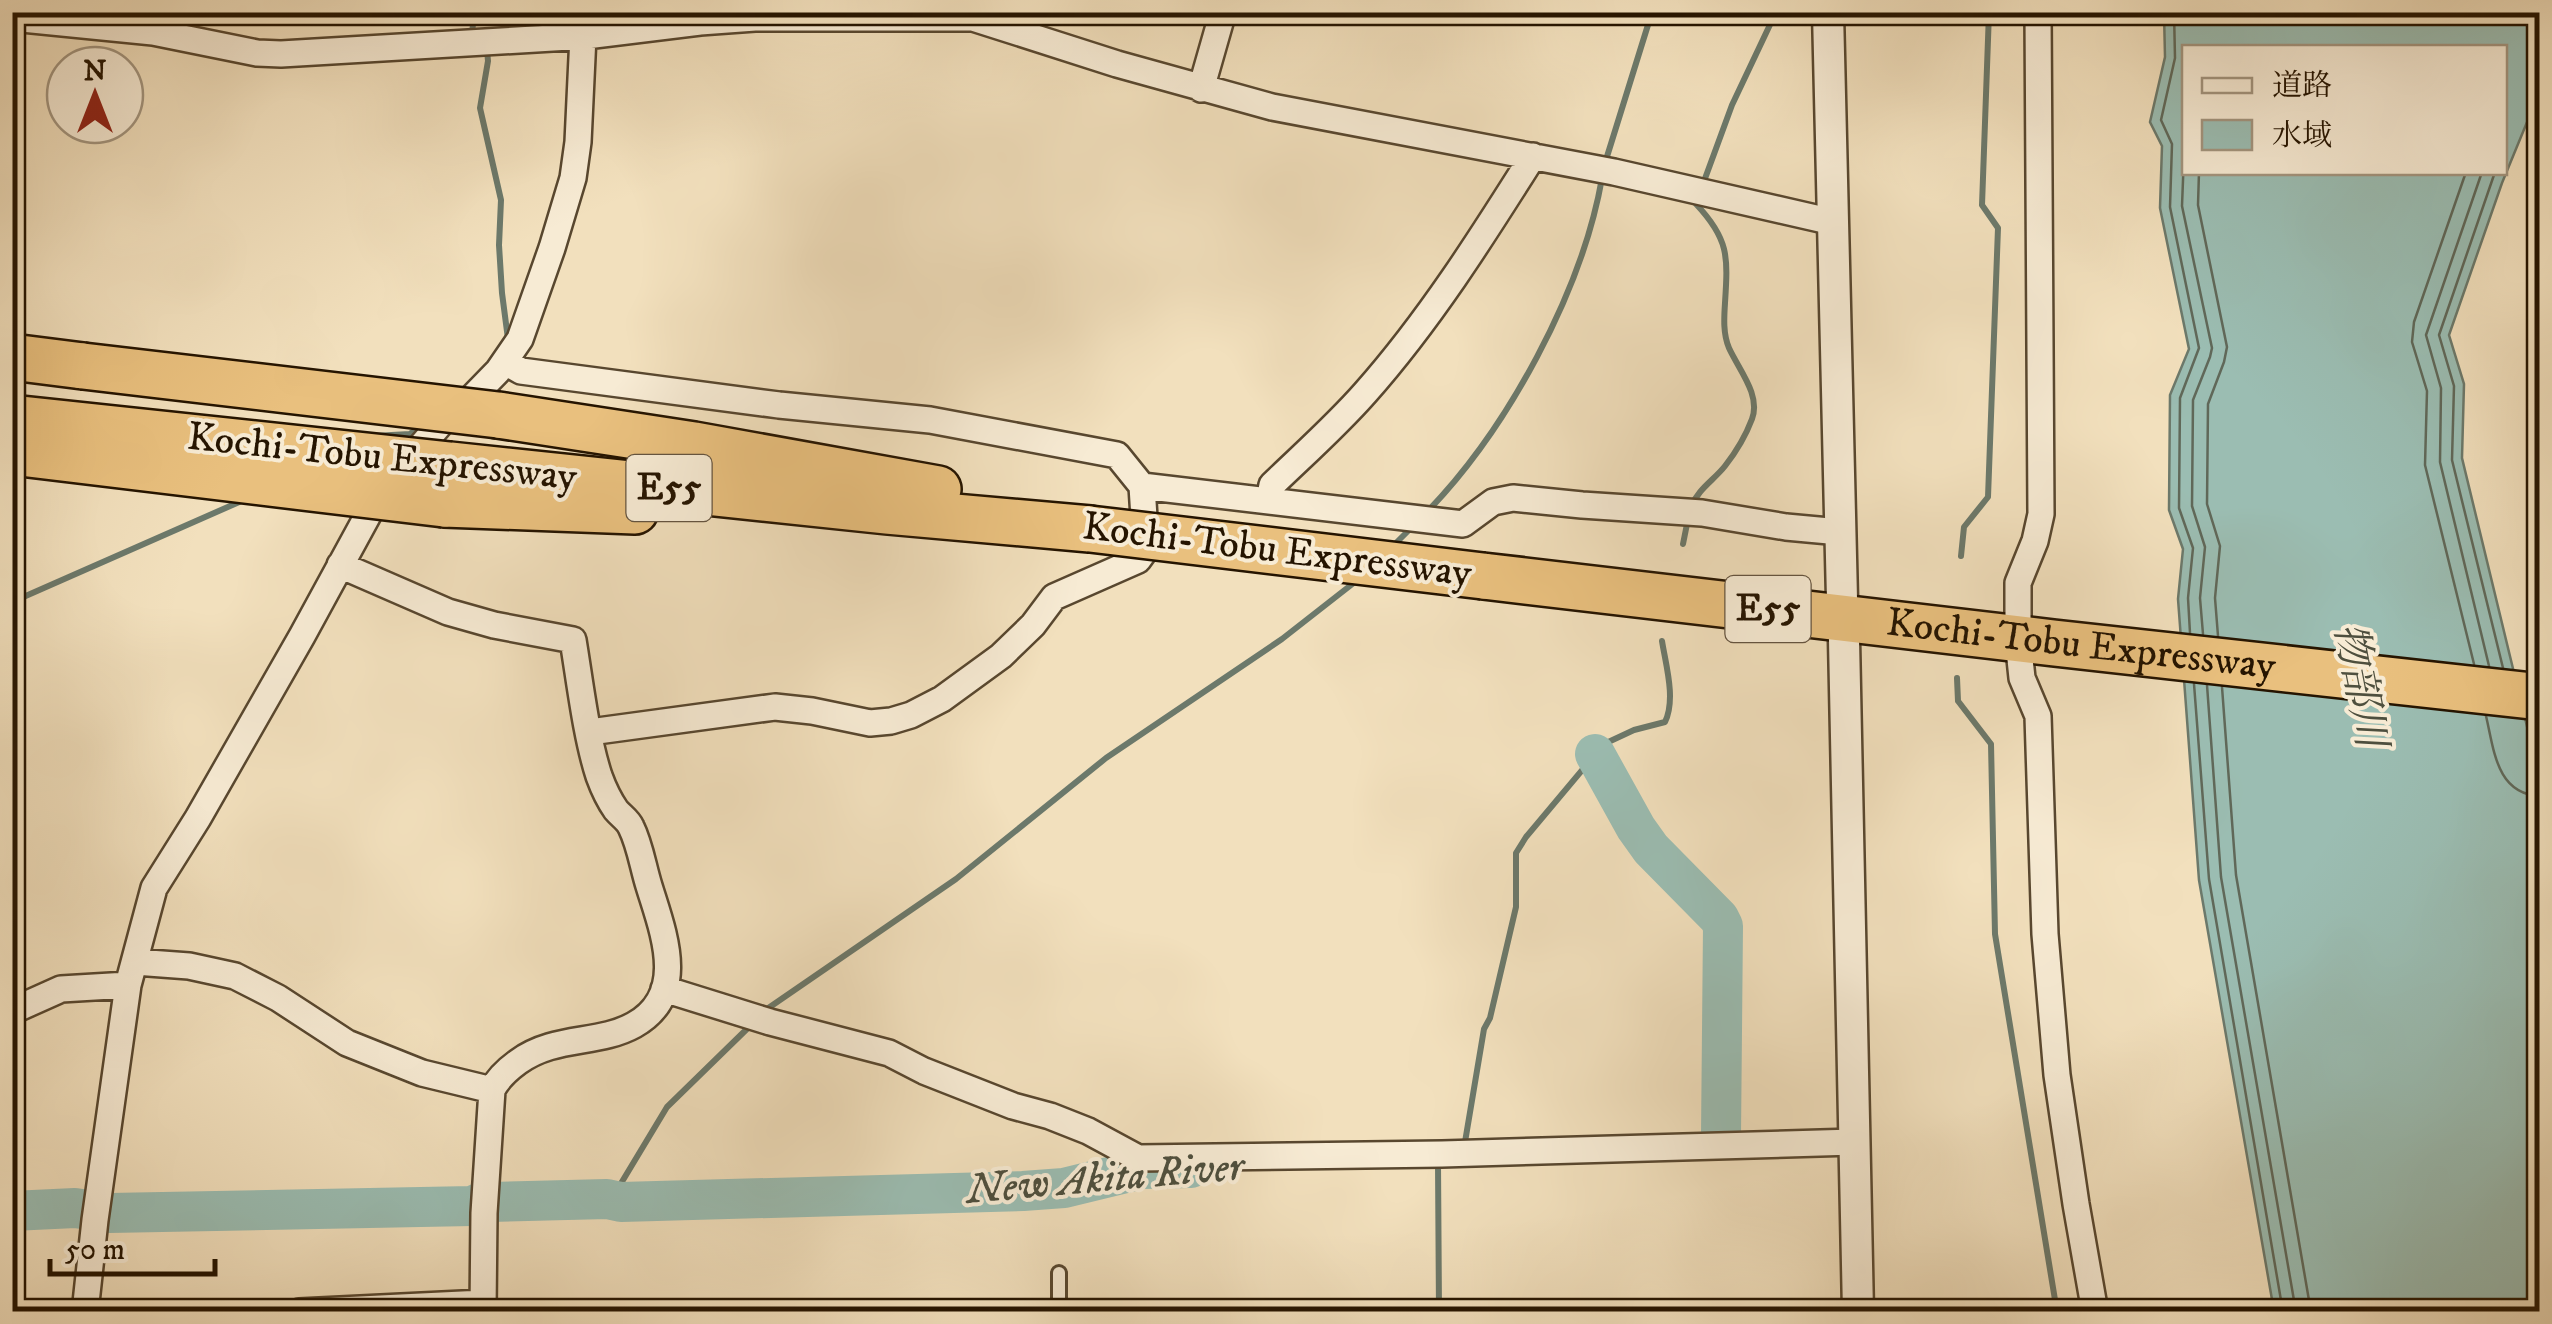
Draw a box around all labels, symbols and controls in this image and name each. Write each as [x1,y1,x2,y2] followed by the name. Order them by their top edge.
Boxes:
[45,45,145,145] north arrow
[2182,45,2507,175] legend
[84,54,107,89] text: N
[2272,68,2332,105] text: 道路
[2272,118,2332,155] text: 水域
[185,413,580,503] street label: Kochi-Tobu Expressway
[626,455,712,521] road number: E55
[1080,502,1475,600] street label: Kochi-Tobu Expressway
[1726,576,1810,642] road number: E55
[1884,599,2279,693] street label: Kochi-Tobu Expressway
[2321,618,2397,756] water label: 物部川
[961,1141,1249,1217] water label: New Akita River
[50,1214,215,1276] scale bar
[65,1232,125,1269] text: 50 m

